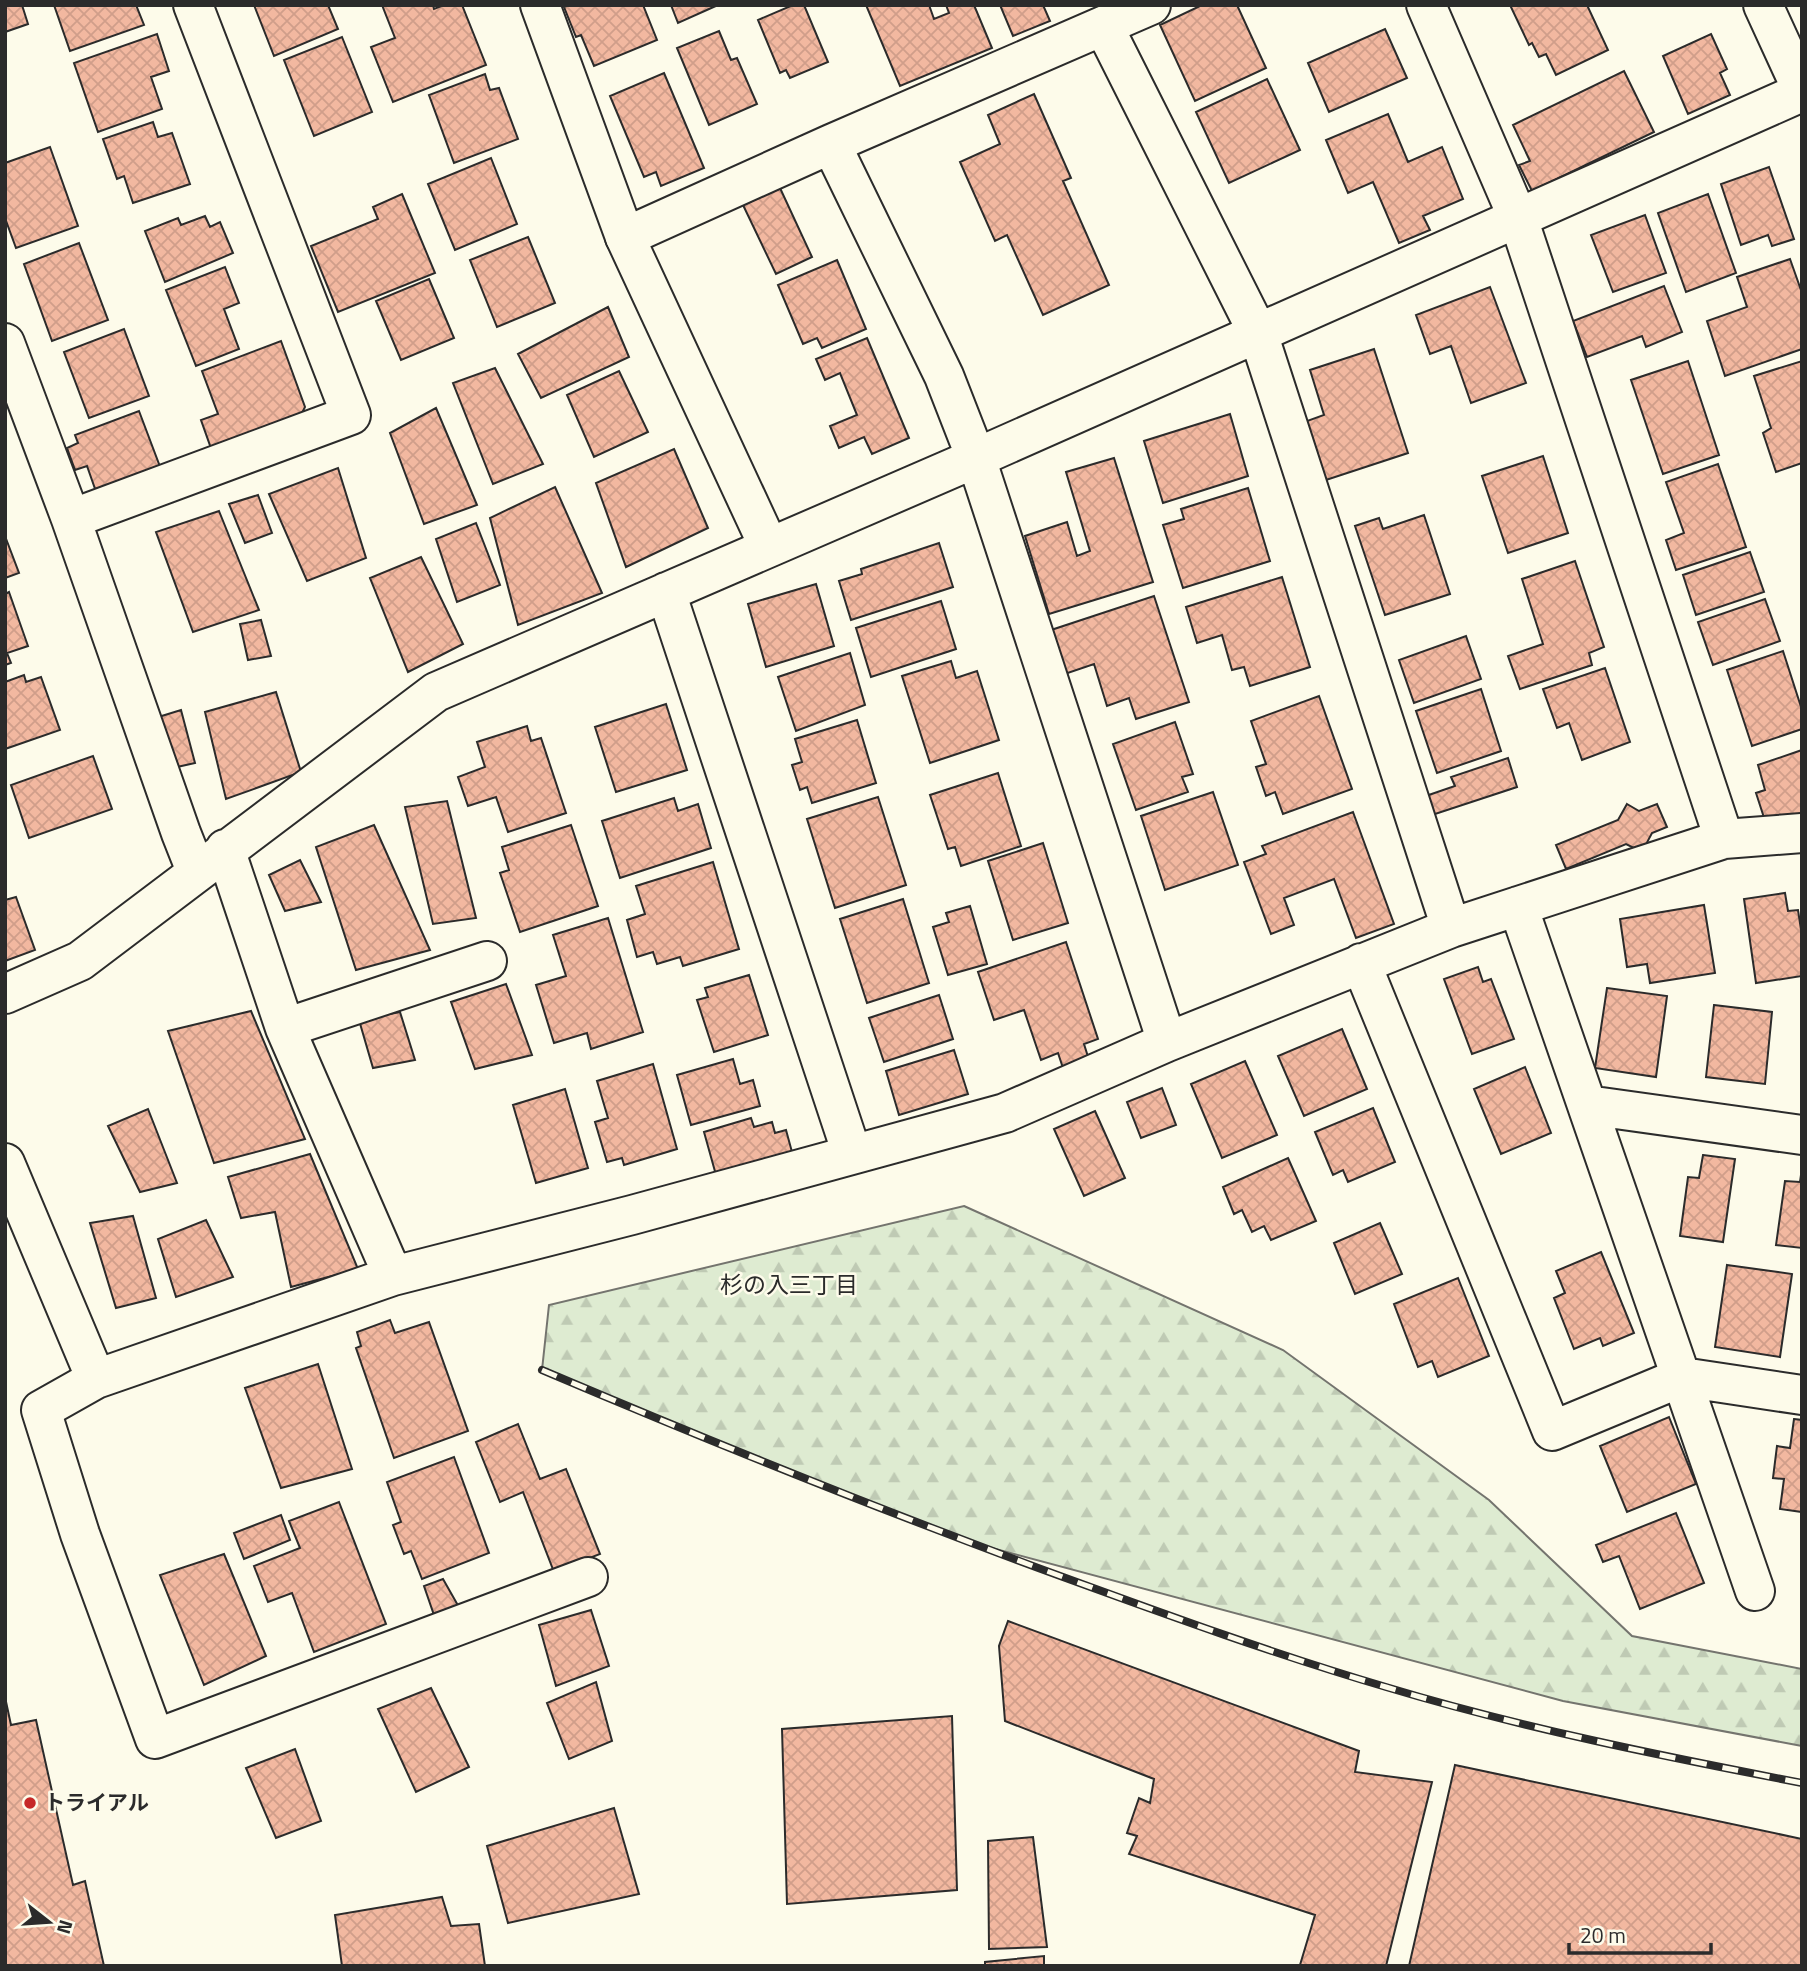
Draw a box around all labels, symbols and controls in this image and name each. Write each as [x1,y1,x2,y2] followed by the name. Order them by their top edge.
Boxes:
[720,1267,858,1302] district label: 杉の入三丁目
[44,1786,149,1818] place label: トライアル
[22,1795,38,1811] marker: トライアル
[14,1887,84,1957] north arrow
[1569,1912,1711,1956] scale bar
[50,1917,82,1938] text: N
[1580,1919,1626,1951] text: 20 m

